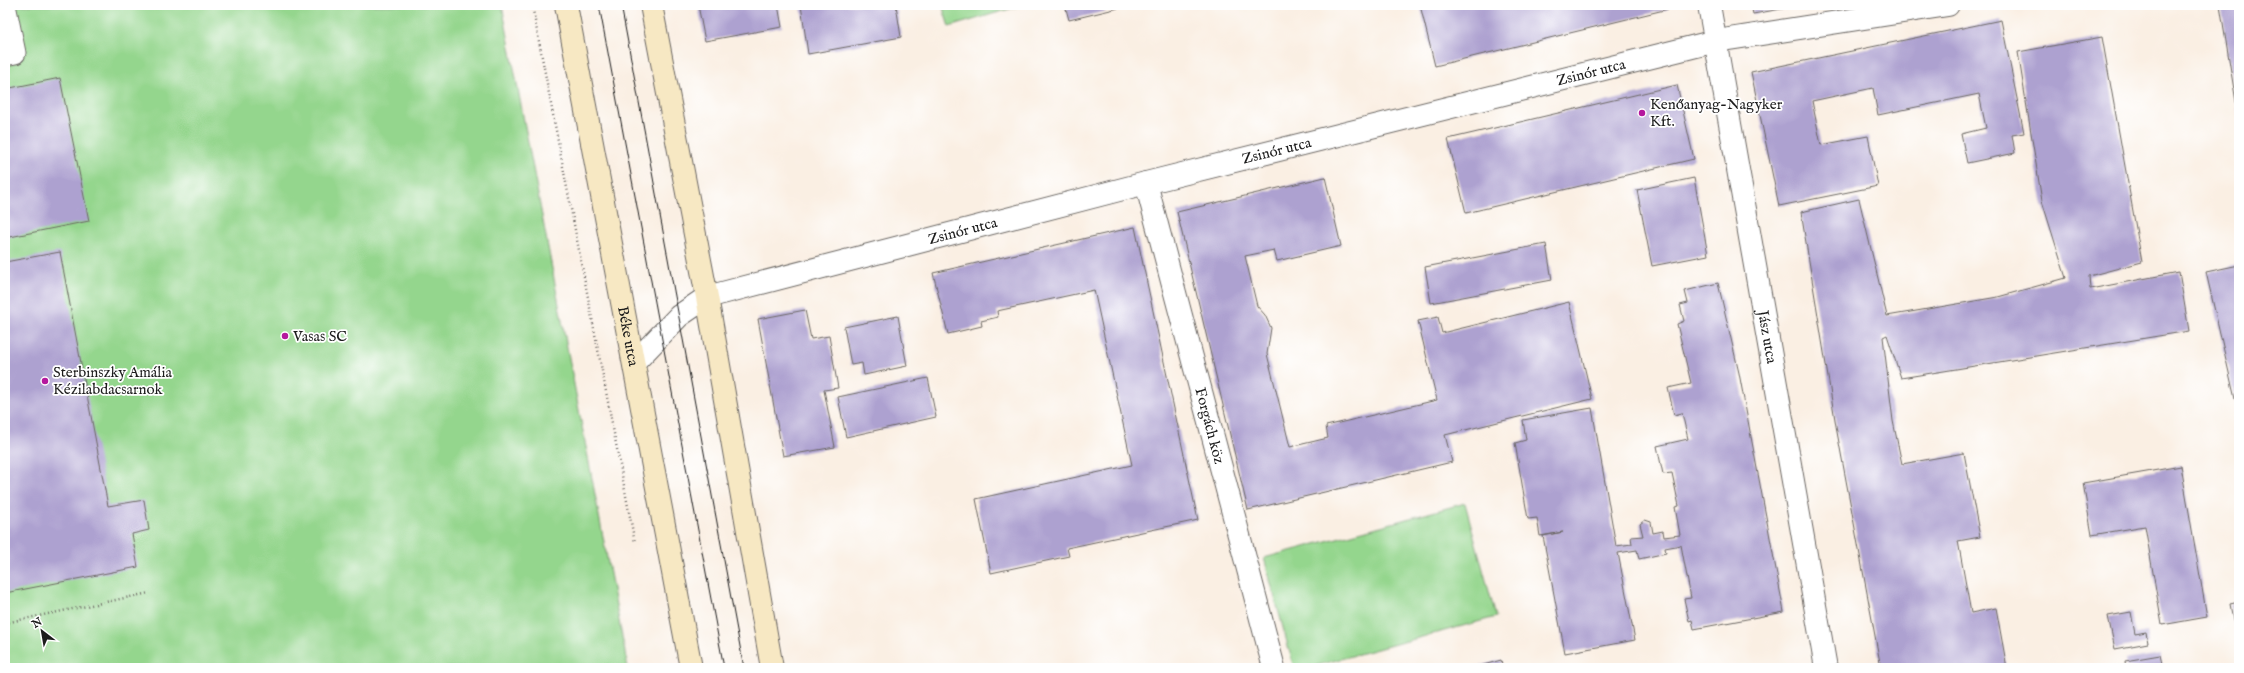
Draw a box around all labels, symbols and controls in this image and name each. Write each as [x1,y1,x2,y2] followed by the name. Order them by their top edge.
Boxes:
[1554,54,1628,90] street label: Zsinór utca
[1650,95,1783,131] place label: Kenőanyag-Nagyker Kft.
[1637,108,1647,118] marker: Kenőanyag-Nagyker Kft.
[1240,133,1314,168] street label: Zsinór utca
[926,212,1000,249] street label: Zsinór utca
[613,305,644,368] street label: Béke utca
[1753,307,1782,365] street label: Jász utca
[292,327,347,346] place label: Vasas SC
[280,331,290,341] marker: Vasas SC
[53,363,172,399] place label: Sterbinszky Amália Kézilabdacsarnok
[40,376,50,386] marker: Sterbinszky Amália Kézilabdacsarnok
[1191,385,1229,466] street label: Forgách köz
[22,611,62,651] north arrow
[29,615,45,632] text: N

